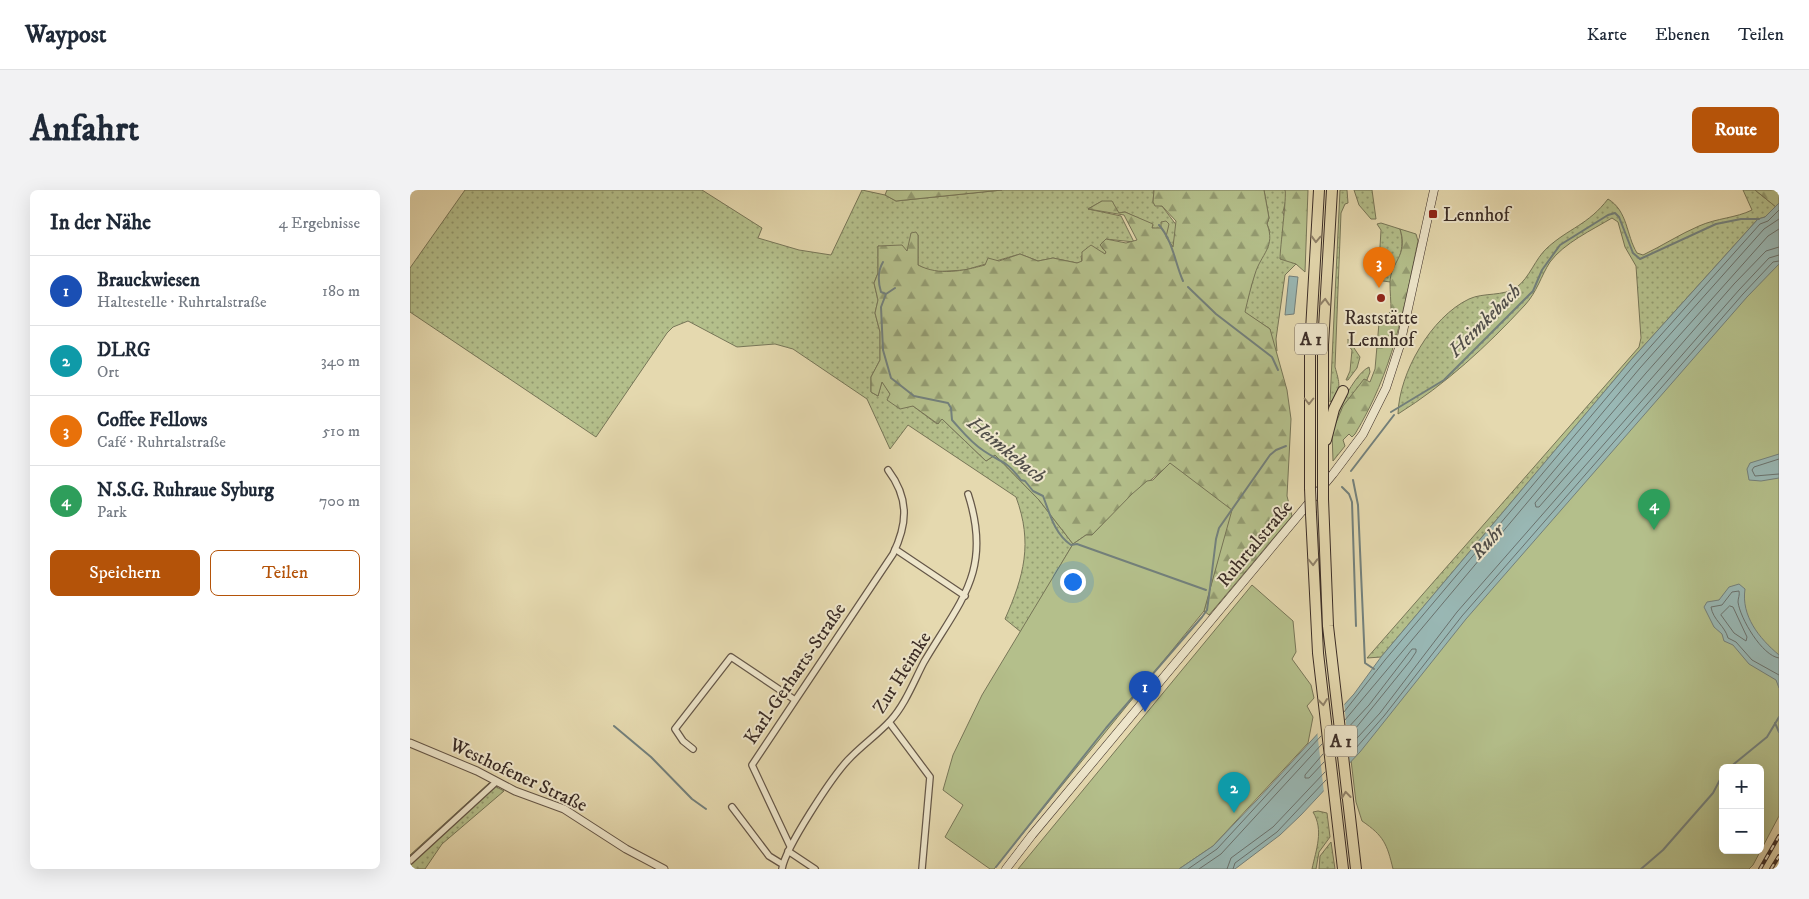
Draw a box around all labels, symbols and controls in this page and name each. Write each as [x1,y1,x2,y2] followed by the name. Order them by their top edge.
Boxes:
[25,20,106,50] text: Waypost
[1587,24,1627,46] text: Karte
[1655,24,1710,46] text: Ebenen
[1738,24,1784,46] text: Teilen
[1692,107,1779,153] button: Route
[30,108,139,152] text: Anfahrt
[1443,204,1512,227] place label: Lennhof
[1427,208,1439,220] marker: Lennhof
[50,210,151,236] text: In der Nähe
[278,213,360,233] text: 4 Ergebnisse
[1310,235,1321,243] one-way arrow
[1363,247,1395,288] pin: 3
[97,269,200,292] text: Brauckwiesen
[1442,279,1527,364] water label: Heimkebach
[63,281,69,301] text: 1
[322,281,360,301] text: 180 m
[97,292,267,312] text: Haltestelle · Ruhrtalstraße
[1375,292,1387,304] marker: Raststätte Lennhof
[1320,298,1331,306] one-way arrow
[1344,307,1418,352] place label: Raststätte Lennhof
[1295,324,1327,354] road number: A 1
[97,339,150,362] text: DLRG
[62,351,70,371] text: 2
[321,351,360,371] text: 340 m
[97,362,119,382] text: Ort
[1304,398,1314,405] one-way arrow
[97,409,207,432] text: Coffee Fellows
[961,410,1050,489] water label: Heimkebach
[63,421,69,441] text: 3
[322,421,360,441] text: 510 m
[97,432,226,452] text: Café · Ruhrtalstraße
[97,479,274,502] text: N.S.G. Ruhraue Syburg
[1638,489,1670,530] pin: 4
[61,491,71,511] text: 4
[319,491,360,511] text: 700 m
[1212,496,1298,592] street label: Ruhrtalstraße
[97,502,127,522] text: Park
[1465,518,1512,566] water label: Ruhr
[50,550,200,596] button: Speichern
[210,550,360,596] button: Teilen
[1307,558,1318,566] one-way arrow
[1060,569,1086,595] your location
[739,599,851,749] street label: Karl-Gerharts-Straße
[868,627,937,718] street label: Zur Heimke
[1129,671,1161,712] pin: 1
[1317,698,1328,706] one-way arrow
[1325,726,1357,756] road number: A 1
[445,733,591,817] street label: Westhofener Straße
[1719,764,1764,854] map controls
[1719,764,1764,809] button: +
[1218,772,1250,813] pin: 2
[1341,790,1352,798] one-way arrow
[1719,809,1764,854] button: −

